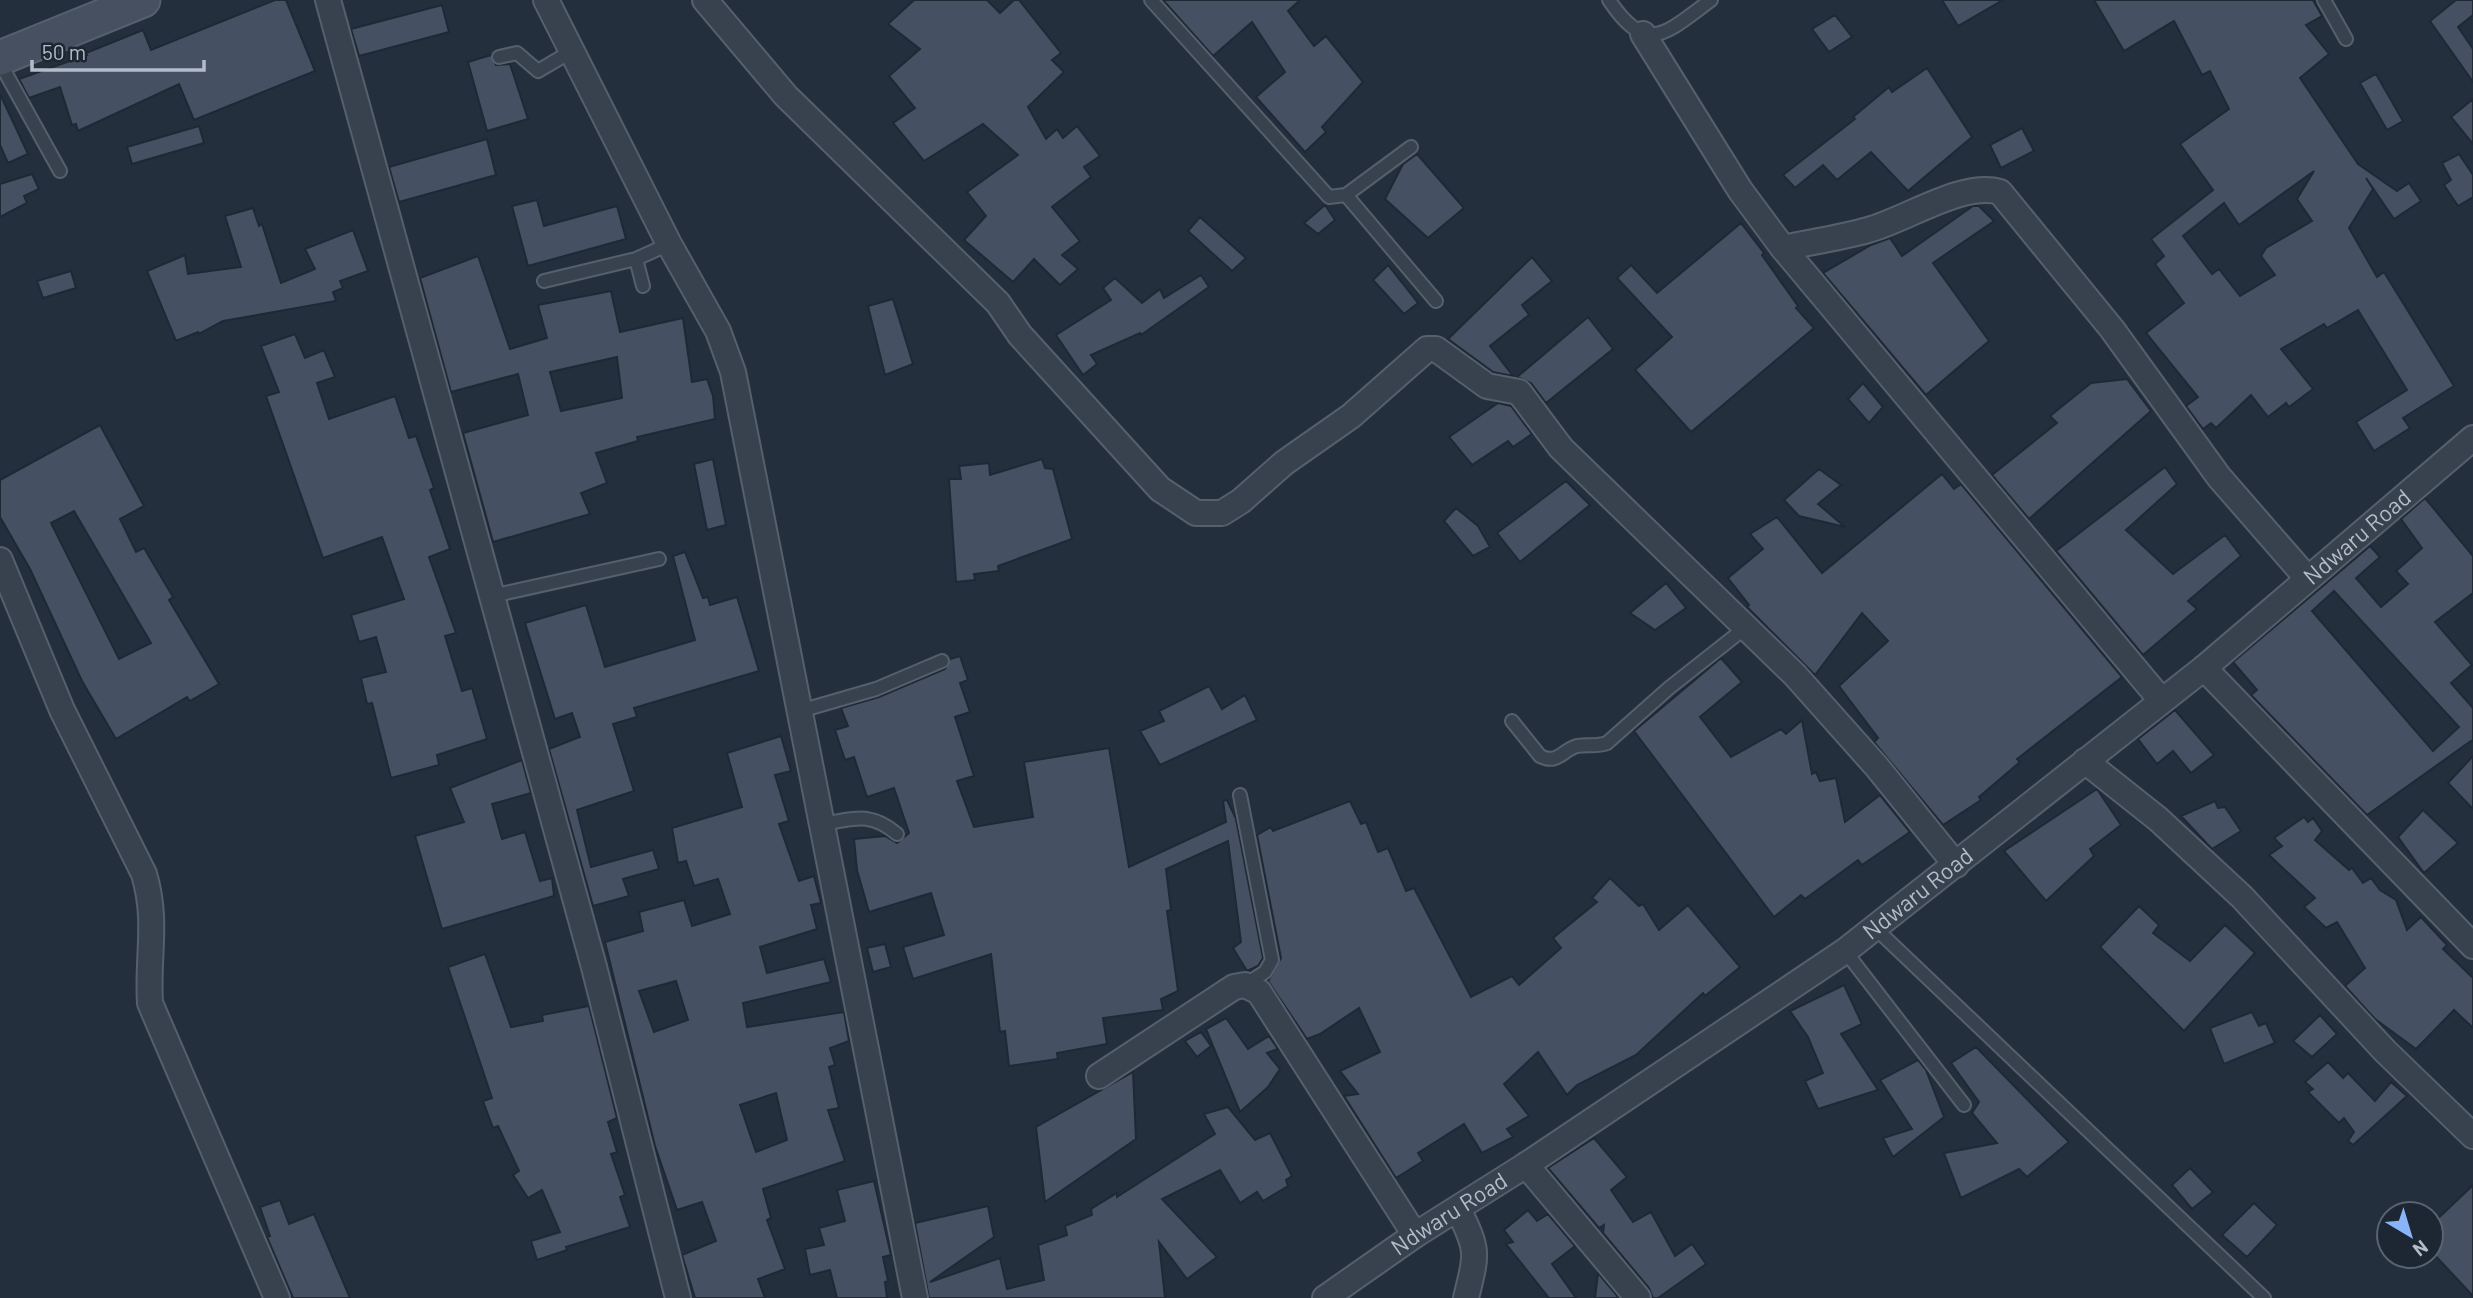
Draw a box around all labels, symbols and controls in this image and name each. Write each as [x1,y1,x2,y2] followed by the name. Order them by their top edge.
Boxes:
[32,28,203,72] scale bar
[42,39,86,64] text: 50 m
[2297,483,2416,590] street label: Ndwaru Road
[1857,841,1978,945] street label: Ndwaru Road
[1385,1166,1512,1261] street label: Ndwaru Road
[2375,1200,2445,1270] north arrow
[2409,1236,2433,1262] text: N

